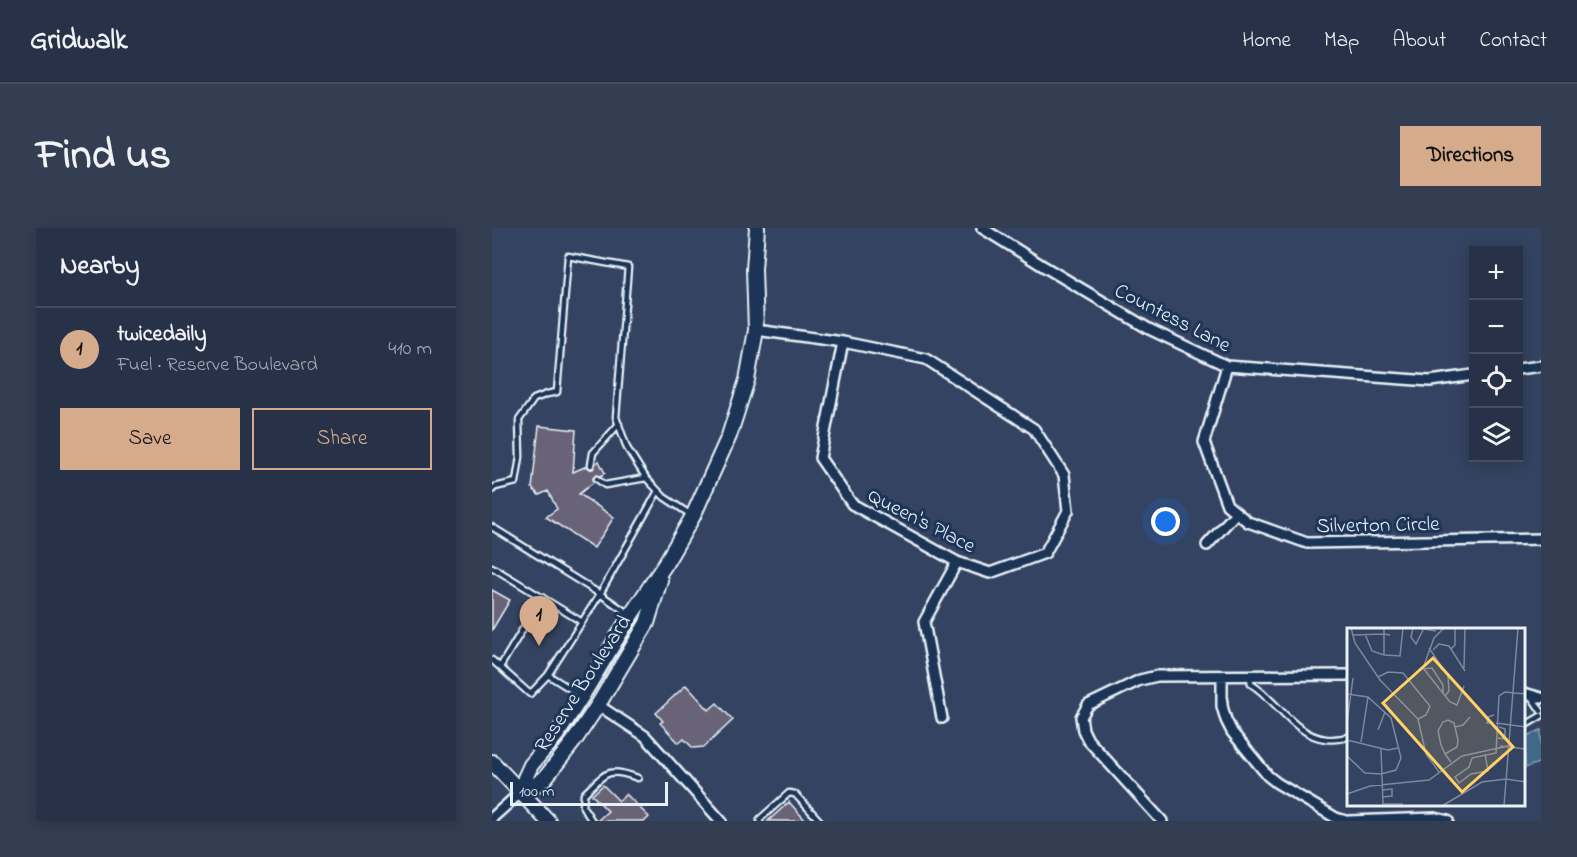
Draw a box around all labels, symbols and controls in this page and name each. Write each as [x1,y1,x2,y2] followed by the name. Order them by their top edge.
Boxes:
[30,21,127,62] text: Gridwalk
[1242,26,1291,56] text: Home
[1324,26,1359,56] text: Map
[1392,26,1446,56] text: About
[1479,26,1547,56] text: Contact
[36,126,171,187] text: Find us
[1400,126,1541,186] button: Directions
[1469,246,1523,462] map controls
[1469,246,1523,300] button: +
[60,248,139,286] text: Nearby
[1109,277,1236,361] street label: Countess Lane
[1469,300,1523,354] button: −
[117,319,207,351] text: twicedaily
[76,335,83,364] text: 1
[388,335,432,364] text: 410 m
[117,351,318,380] text: Fuel · Reserve Boulevard
[1469,354,1523,408] button: locate
[60,408,240,470] button: Save
[252,408,432,470] button: Share
[1469,408,1523,462] button: layers
[862,482,981,562] street label: Queen's Place
[1151,507,1180,536] your location
[1316,510,1440,542] street label: Silverton Circle
[520,596,558,646] pin: 1
[528,609,640,759] street label: Reserve Boulevard
[1347,628,1526,806] inset map
[510,779,668,806] scale bar
[519,780,554,804] text: 100 m

